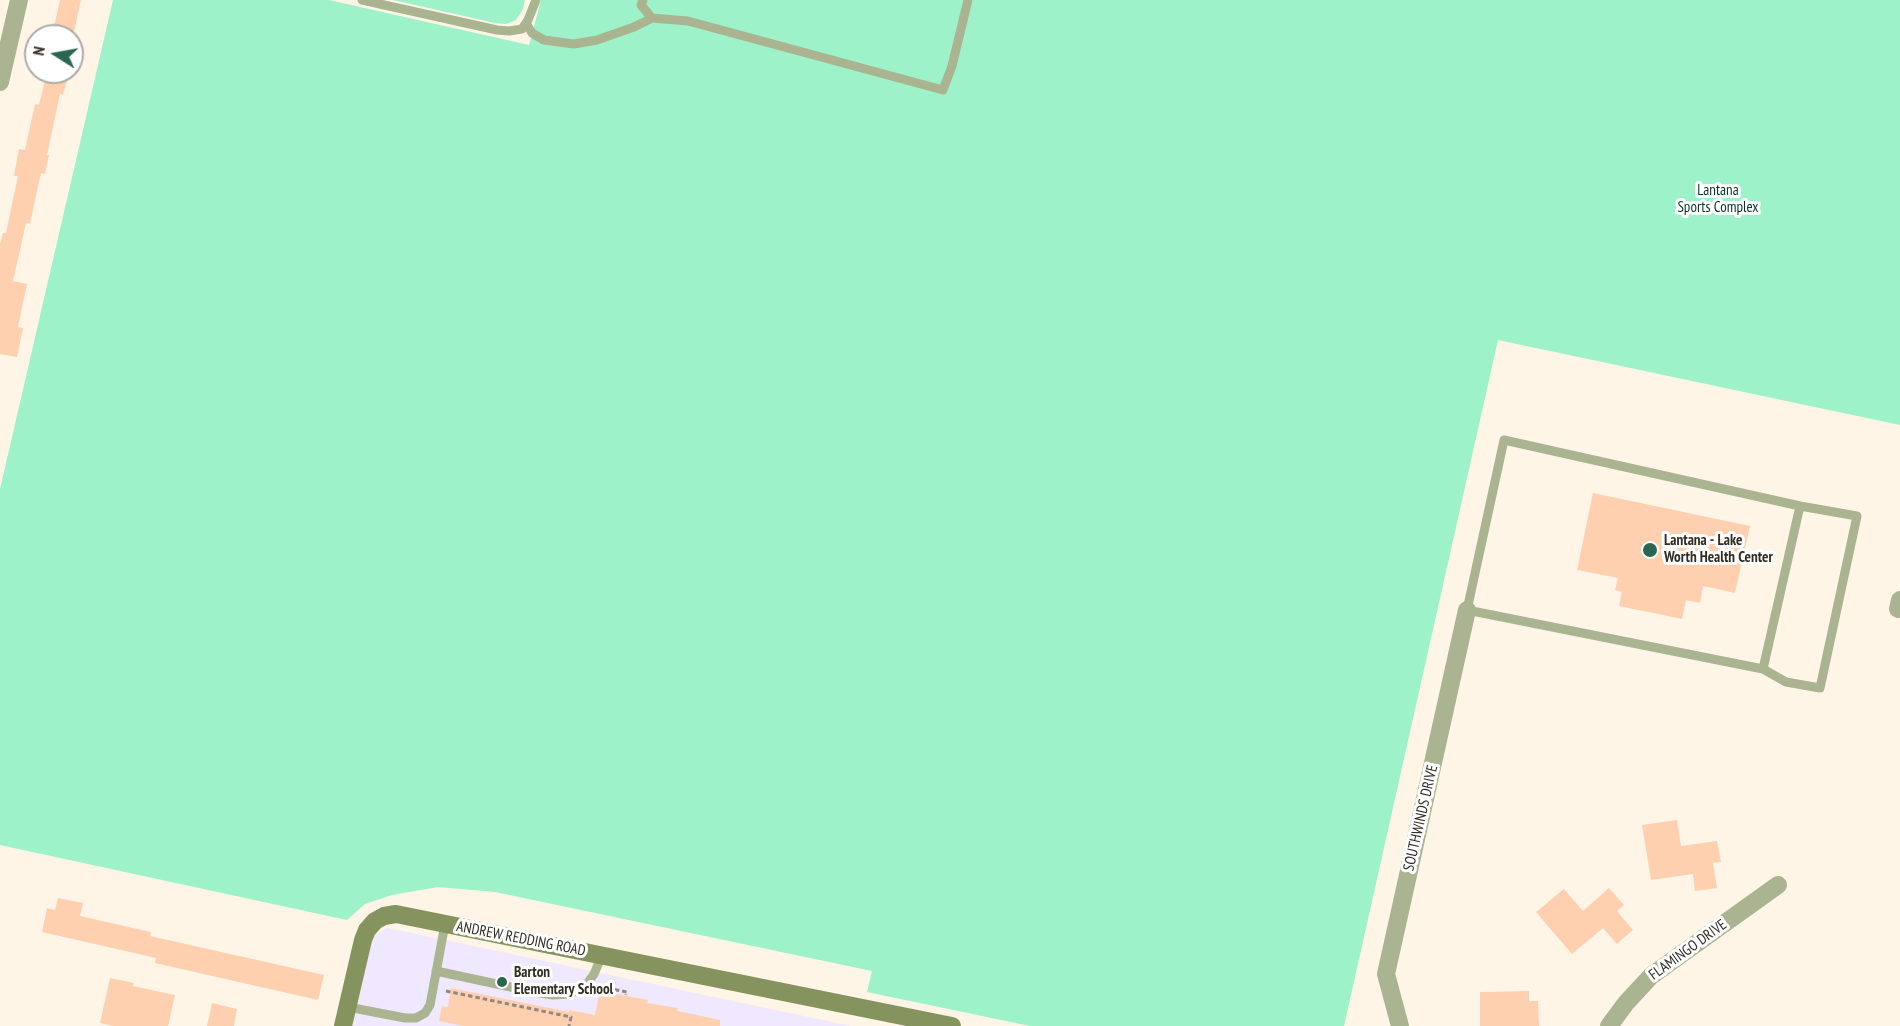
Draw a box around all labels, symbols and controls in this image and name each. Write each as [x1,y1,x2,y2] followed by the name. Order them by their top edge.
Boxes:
[24,24,84,84] north arrow
[28,45,49,57] text: N
[1677,182,1759,217] park label: Lantana Sports Complex
[1664,532,1773,567] place label: Lantana - Lake Worth Health Center
[1641,541,1659,559] marker: Lantana - Lake Worth Health Center
[1400,763,1442,873] street label: SOUTHWINDS DRIVE
[1646,916,1730,984] street label: FLAMINGO DRIVE
[455,918,587,960] street label: ANDREW REDDING ROAD
[514,964,613,999] place label: Barton Elementary School
[495,975,509,989] marker: Barton Elementary School

